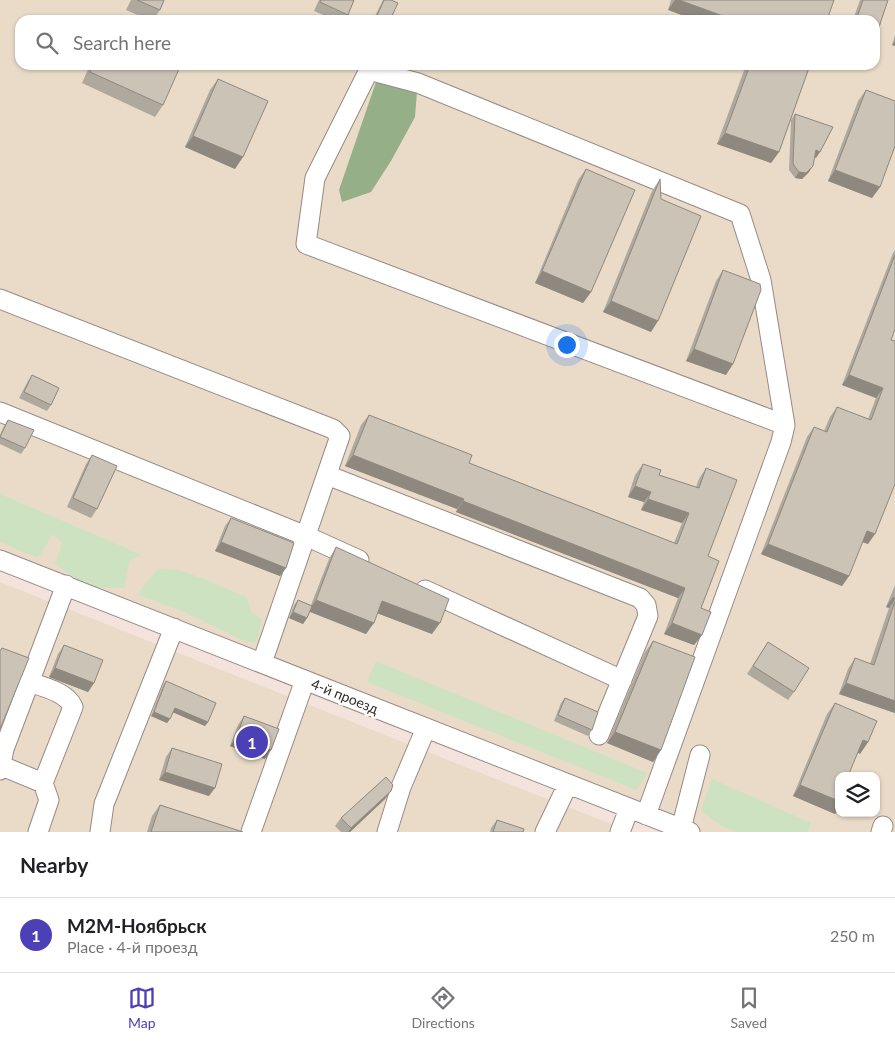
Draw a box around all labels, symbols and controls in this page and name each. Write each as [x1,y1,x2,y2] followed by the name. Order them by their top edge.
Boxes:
[15,15,880,70] search box
[33,29,61,57] icon: search
[73,31,171,54] text: Search here
[554,332,580,358] your location
[309,675,381,717] street label: 4-й проезд
[236,723,268,761] pin: 1
[835,772,880,817] map controls
[835,772,880,817] button: layers
[20,852,88,877] text: Nearby
[67,914,206,937] text: М2М-Ноябрьск
[31,926,41,945] text: 1
[830,926,875,945] text: 250 m
[67,937,198,956] text: Place · 4-й проезд
[128,984,156,1031] tab: Map
[412,984,475,1031] tab: Directions
[731,984,767,1031] tab: Saved

